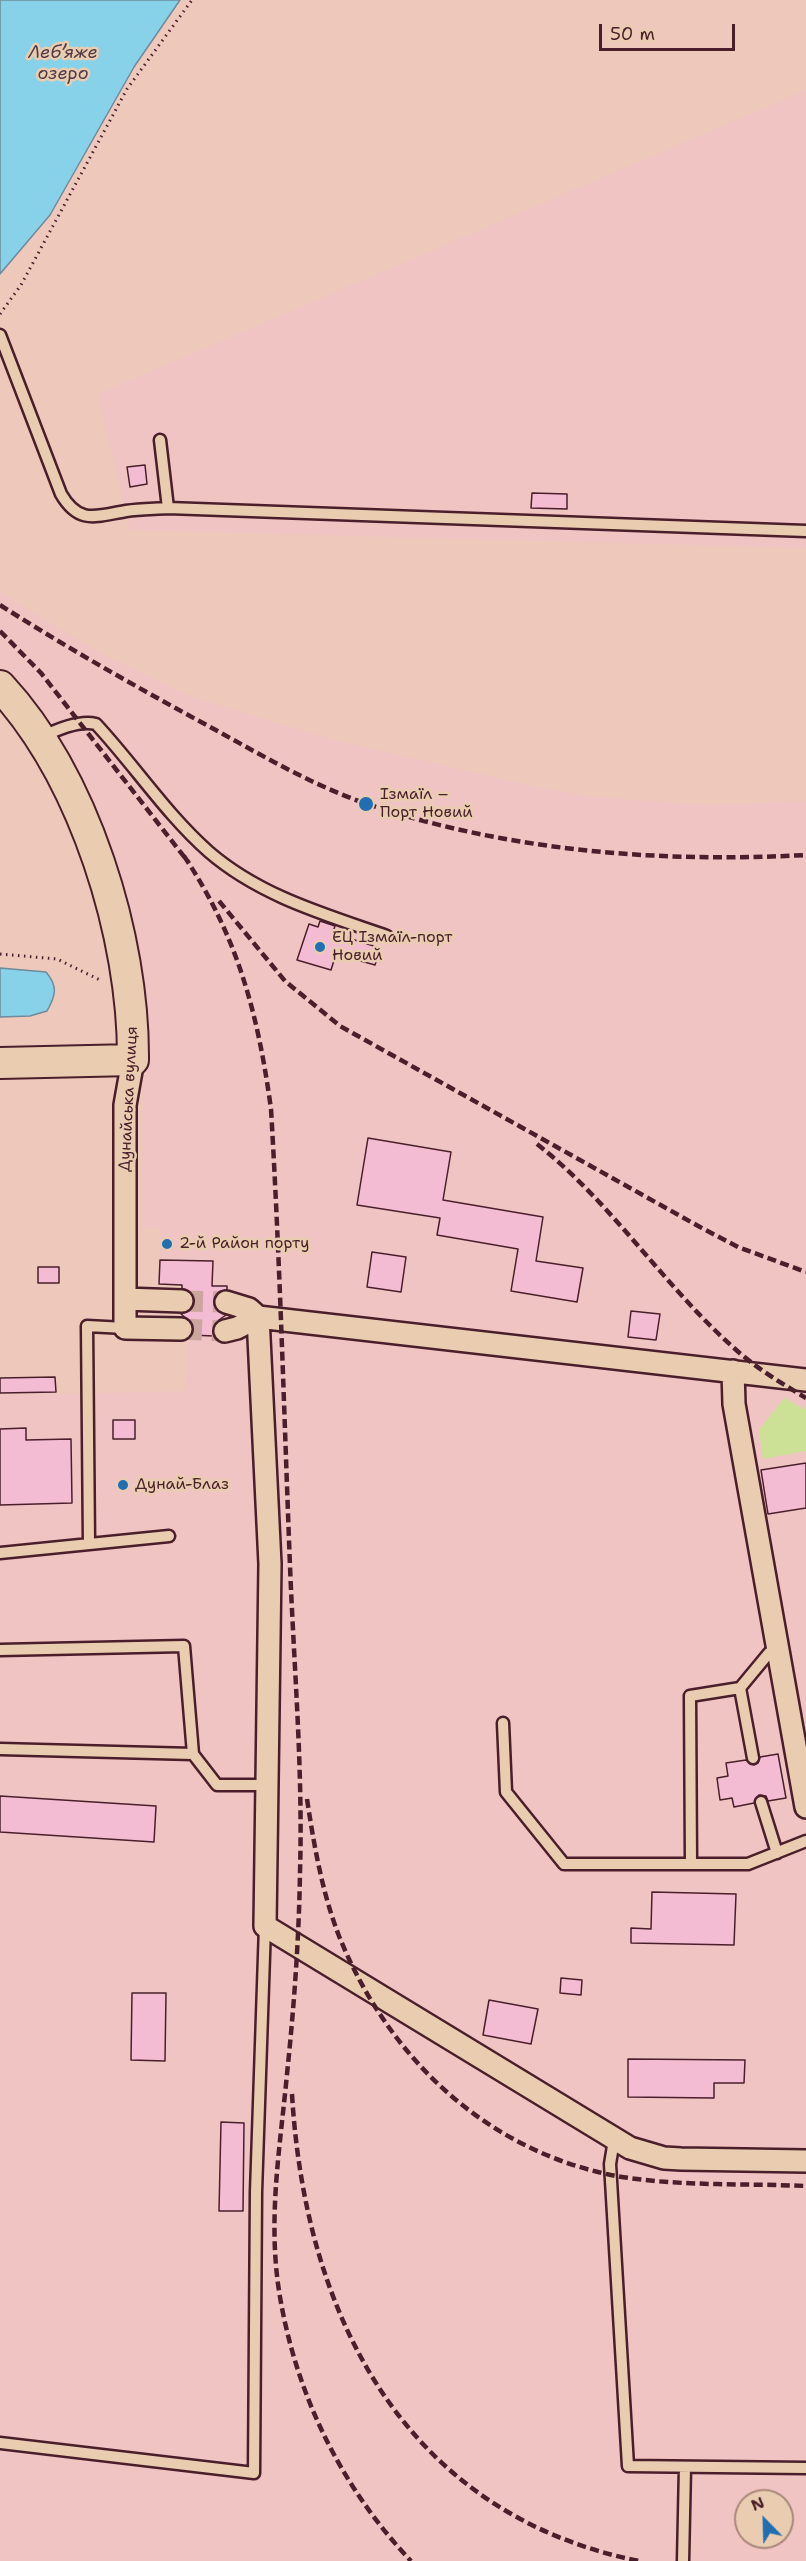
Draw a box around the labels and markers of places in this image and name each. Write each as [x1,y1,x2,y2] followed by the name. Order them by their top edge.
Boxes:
[380,785,473,823] place label: Ізмаїл – Порт Новий
[357,795,375,813] marker: Ізмаїл – Порт Новий
[332,928,452,966] place label: ЕЦ Ізмаїл-порт Новий
[313,940,327,954] marker: ЕЦ Ізмаїл-порт Новий
[179,1234,309,1254] place label: 2-й Район порту
[160,1237,174,1251] marker: 2-й Район порту
[135,1475,229,1495] place label: Дунай-Блаз
[116,1478,130,1492] marker: Дунай-Блаз

